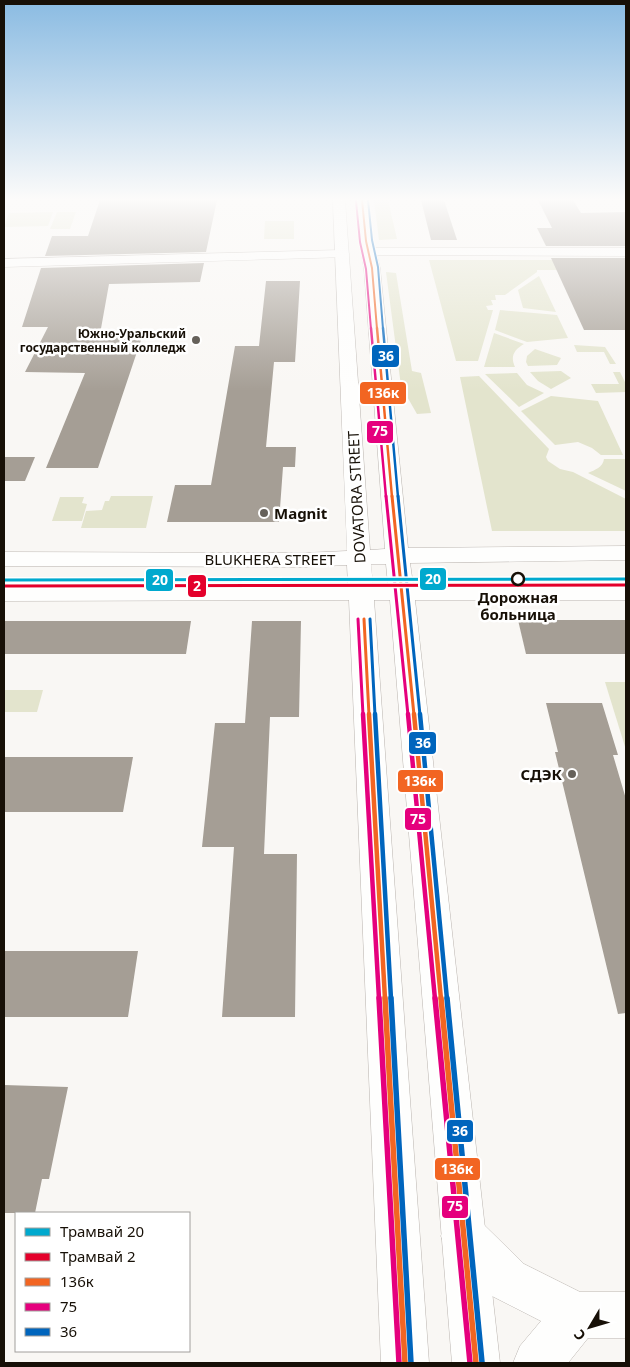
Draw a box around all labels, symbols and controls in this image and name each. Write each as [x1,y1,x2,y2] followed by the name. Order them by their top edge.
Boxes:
[20,325,187,356] place label: Южно-Уральский государственный колледж
[190,334,202,346] marker: Южно-Уральский государственный колледж
[371,344,400,368] line badge: 36
[378,346,394,365] text: 36
[359,381,407,405] line badge: 136к
[367,383,400,402] text: 136к
[366,420,394,444] line badge: 75
[372,421,388,440] text: 75
[343,429,369,564] street label: DOVATORA STREET
[274,503,328,523] place label: Magnit
[258,507,270,519] marker: Magnit
[205,549,336,569] street label: BLUKHERA STREET
[419,567,447,591] line badge: 20
[145,568,174,592] line badge: 20
[425,569,441,588] text: 20
[152,570,168,589] text: 20
[511,572,525,586] marker: Дорожная больница
[187,574,207,598] line badge: 2
[193,576,201,595] text: 2
[478,587,558,624] place label: Дорожная больница
[408,731,437,755] line badge: 36
[415,733,431,752] text: 36
[520,764,563,784] place label: СДЭК
[566,768,578,780] marker: СДЭК
[397,769,444,793] line badge: 136к
[404,771,437,790] text: 136к
[404,807,432,831] line badge: 75
[410,809,426,828] text: 75
[446,1119,474,1143] line badge: 36
[452,1121,468,1140] text: 36
[434,1157,481,1181] line badge: 136к
[441,1159,474,1178] text: 136к
[441,1195,469,1219] line badge: 75
[447,1196,463,1215] text: 75
[15,1212,190,1352] legend
[60,1221,144,1241] text: Трамвай 20
[60,1246,135,1266] text: Трамвай 2
[60,1271,94,1291] text: 136к
[60,1296,77,1316] text: 75
[565,1302,615,1352] north arrow
[60,1321,77,1341] text: 36
[569,1326,590,1345] text: С

